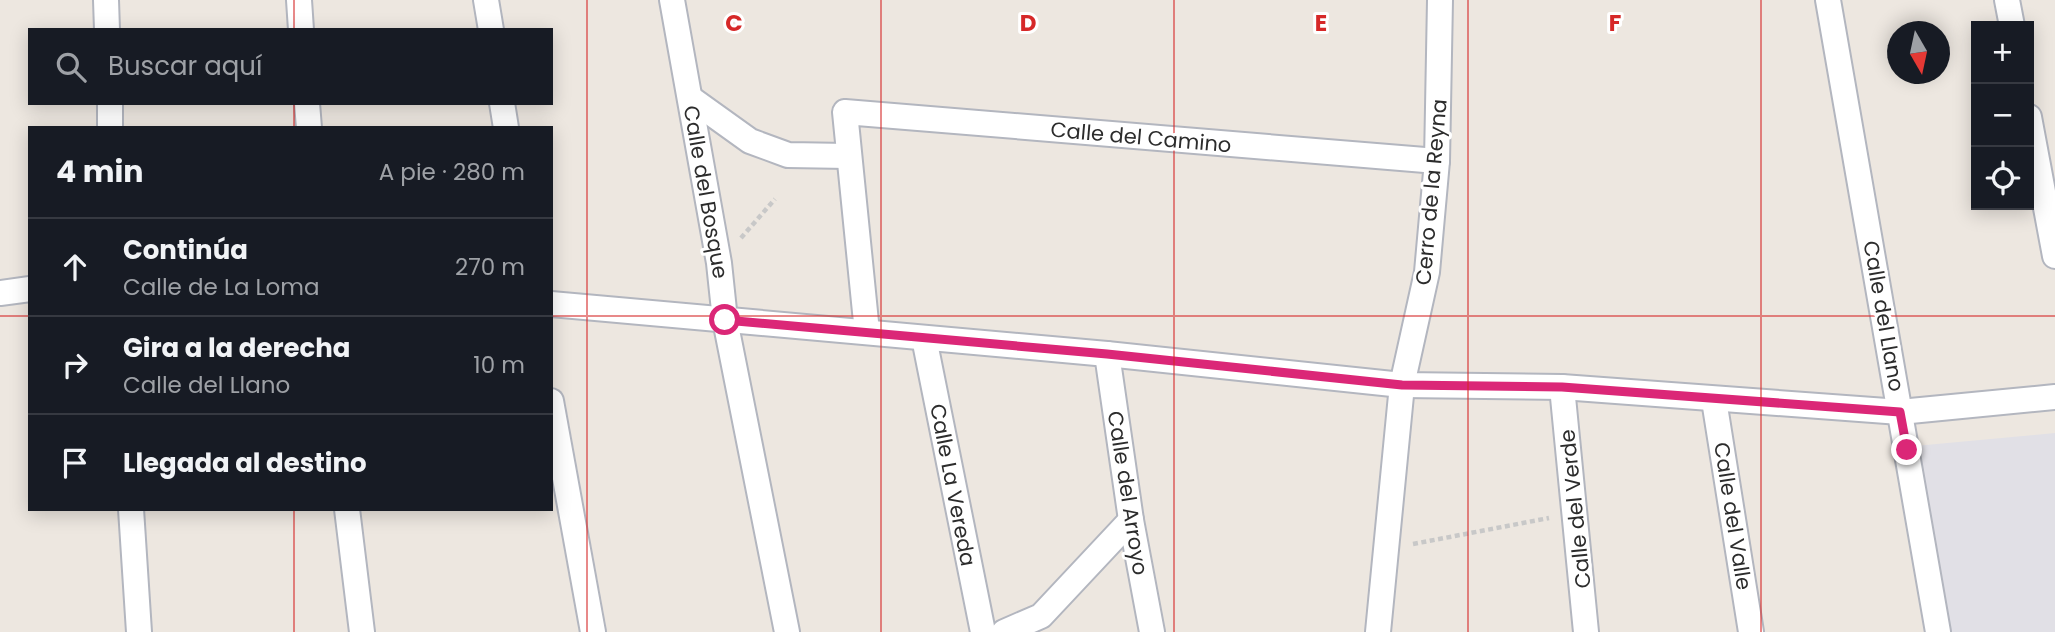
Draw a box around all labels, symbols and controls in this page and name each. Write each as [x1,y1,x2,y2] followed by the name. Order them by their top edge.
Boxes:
[725,7,743,39] text: C
[1020,7,1036,39] text: D
[1315,7,1327,39] text: E
[1609,7,1621,39] text: F
[1887,21,1950,84] north arrow
[1971,21,2034,210] map controls
[1971,21,2034,84] button: +
[28,28,553,105] search box
[52,48,90,86] icon: search
[108,48,262,84] text: Buscar aquí
[1971,84,2034,147] button: −
[1408,98,1454,286] street label: Cerro de la Reyna
[677,103,735,281] street label: Calle del Bosque
[1049,115,1233,159] street label: Calle del Camino
[1971,147,2034,210] button: locate
[56,150,144,193] text: 4 min
[379,156,525,188] text: A pie · 280 m
[123,232,248,268] text: Continúa
[1856,238,1912,394] street label: Calle del Llano
[56,248,94,286] icon: ahead
[455,251,525,283] text: 270 m
[123,271,320,303] text: Calle de La Loma
[709,304,740,335] route start
[123,330,351,366] text: Gira a la derecha
[56,346,94,384] icon: right
[473,349,525,381] text: 10 m
[123,369,290,401] text: Calle del Llano
[923,401,983,569] street label: Calle La Vereda
[1101,409,1155,577] street label: Calle del Arroyo
[1552,428,1598,590] street label: Calle del Verde
[1891,434,1922,465] route end
[1707,440,1759,592] street label: Calle del Valle
[56,444,94,482] icon: arrive
[123,445,367,481] text: Llegada al destino

